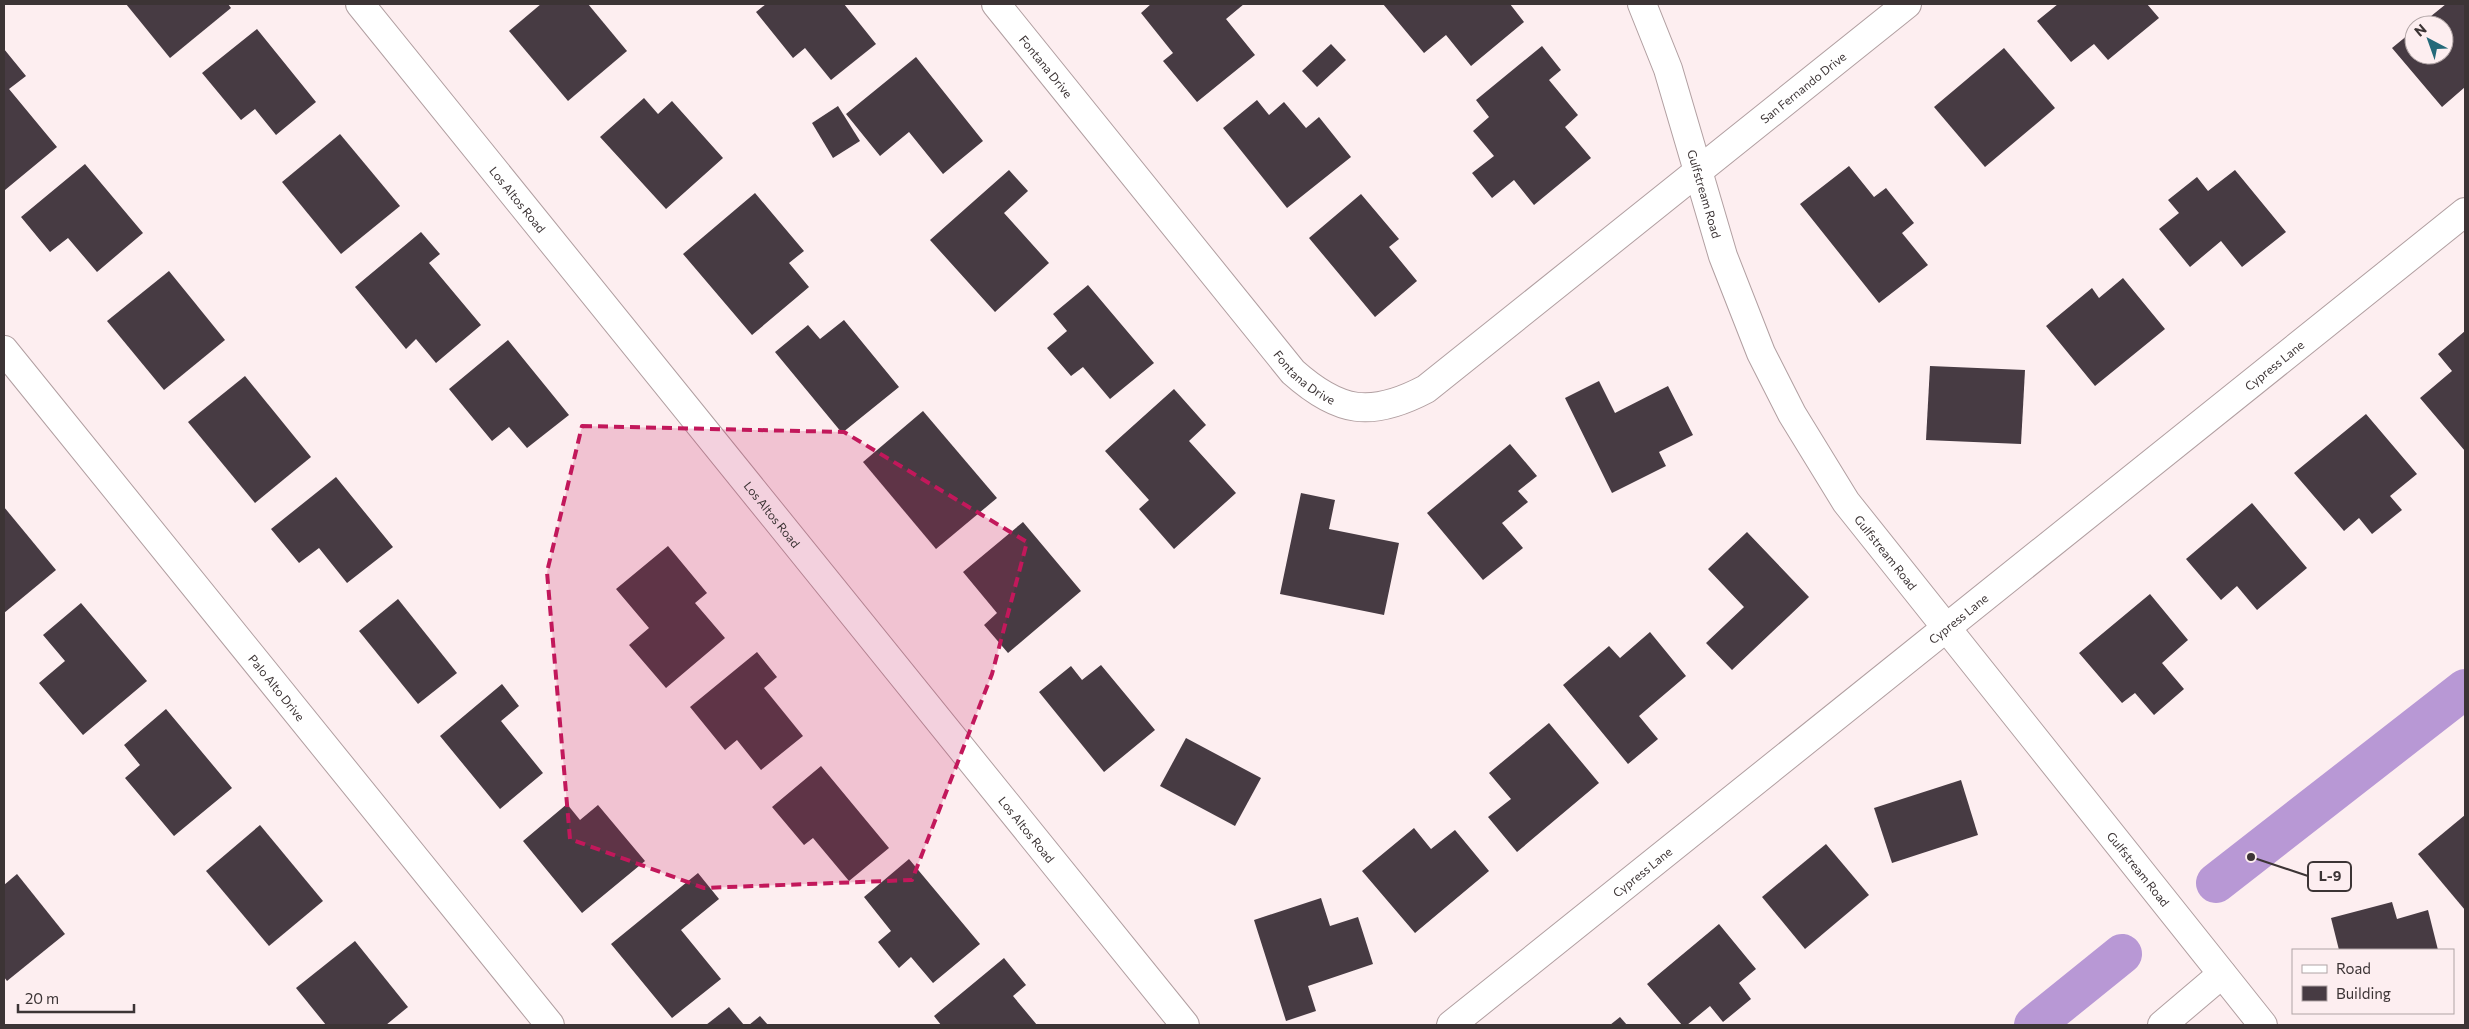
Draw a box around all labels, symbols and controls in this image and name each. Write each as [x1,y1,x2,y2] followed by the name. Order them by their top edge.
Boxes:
[2404,15,2454,65] north arrow
[2411,20,2430,40] text: N
[1017,32,1076,100] street label: Fontana Drive
[1757,49,1849,126] street label: San Fernando Drive
[1685,148,1724,240] street label: Gulfstream Road
[487,163,549,235] street label: Los Altos Road
[2242,337,2307,393] street label: Cypress Lane
[1271,347,1337,407] street label: Fontana Drive
[741,478,803,550] street label: Los Altos Road
[1852,512,1920,592] street label: Gulfstream Road
[1926,590,1991,646] street label: Cypress Lane
[246,652,308,723] street label: Palo Alto Drive
[996,793,1058,865] street label: Los Altos Road
[2105,829,2173,909] street label: Gulfstream Road
[1610,844,1675,900] street label: Cypress Lane
[2308,862,2351,891] callout: L-9
[2319,867,2342,884] text: L-9
[2292,949,2454,1014] legend
[2336,959,2371,977] text: Road
[18,982,134,1014] scale bar
[2336,984,2391,1002] text: Building
[25,989,59,1007] text: 20 m

